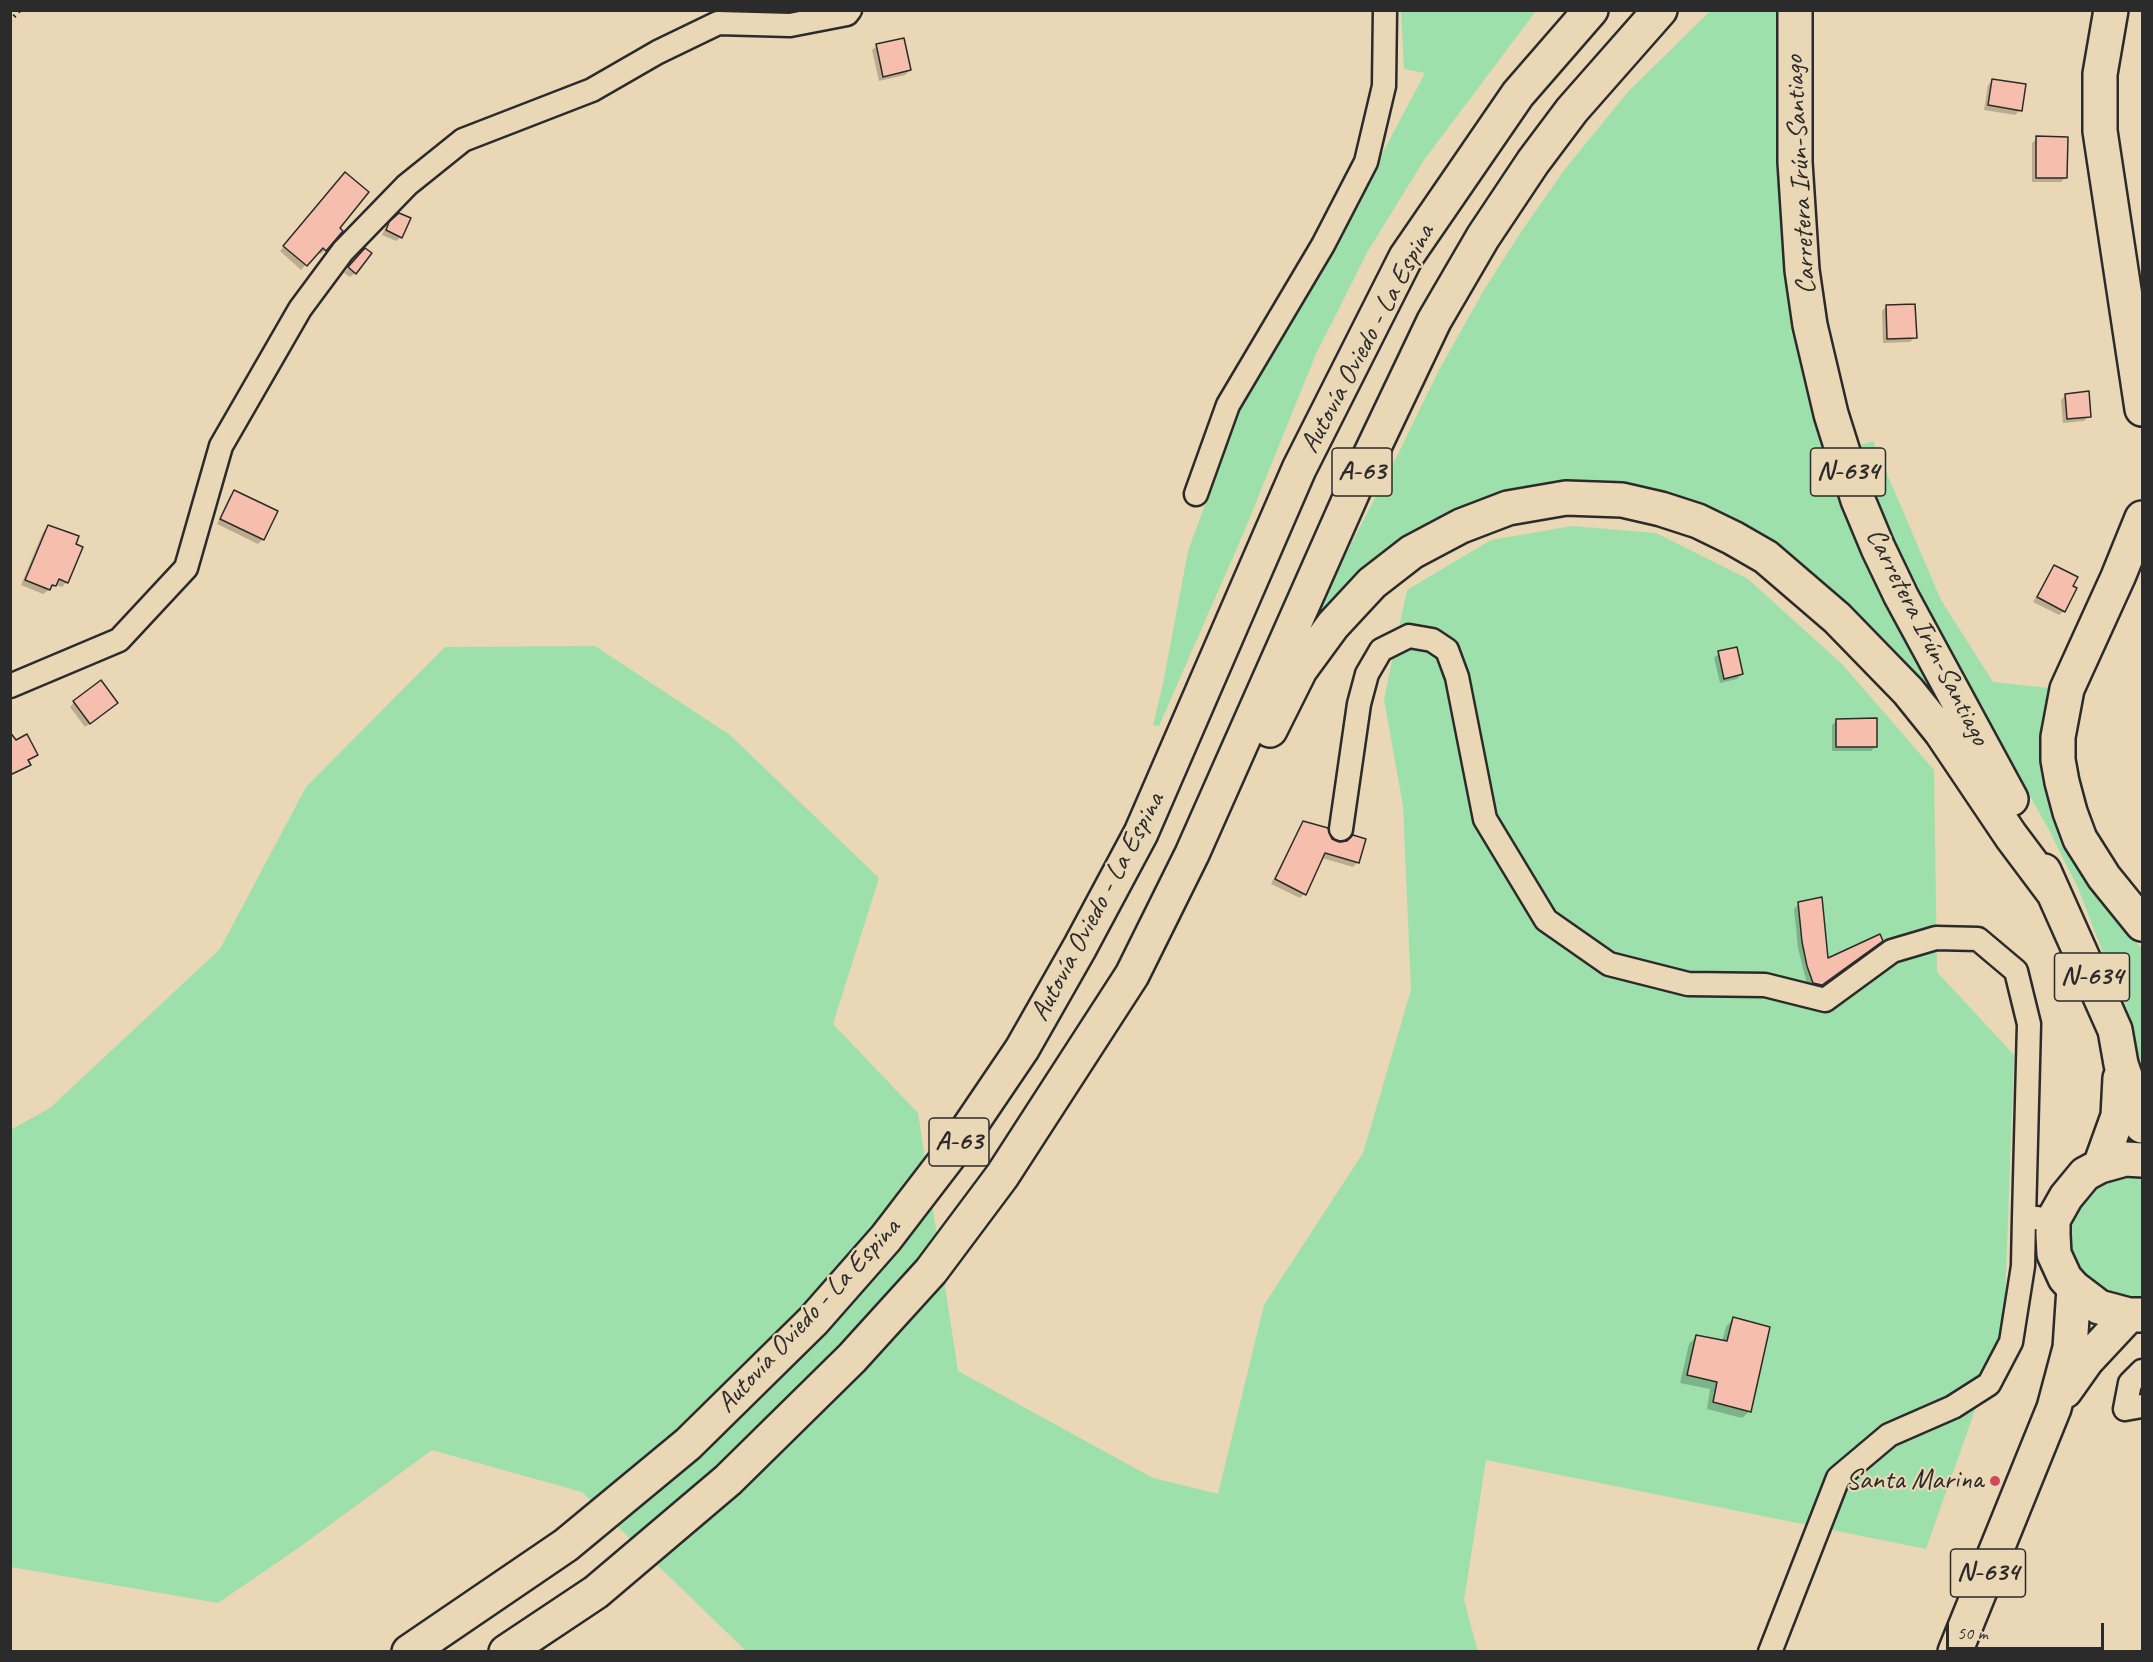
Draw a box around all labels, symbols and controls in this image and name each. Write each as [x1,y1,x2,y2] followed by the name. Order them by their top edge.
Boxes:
[1778,55,1824,295] street label: Carretera Irún-Santiago
[1294,219,1442,459] street label: Autovía Oviedo - La Espina
[1332,448,1392,496] road number: A-63
[1810,448,1886,496] road number: N-634
[1858,523,1996,751] street label: Carretera Irún-Santiago
[1024,787,1172,1027] street label: Autovía Oviedo - La Espina
[2054,953,2130,1001] road number: N-634
[929,1118,989,1166] road number: A-63
[710,1212,908,1420] street label: Autovía Oviedo - La Espina
[1846,1464,1983,1498] place label: Santa Marina
[1988,1474,2002,1488] marker: Santa Marina
[1950,1549,2026,1597] road number: N-634
[1949,1611,2106,1649] scale bar
[1957,1622,1988,1644] text: 50 m

